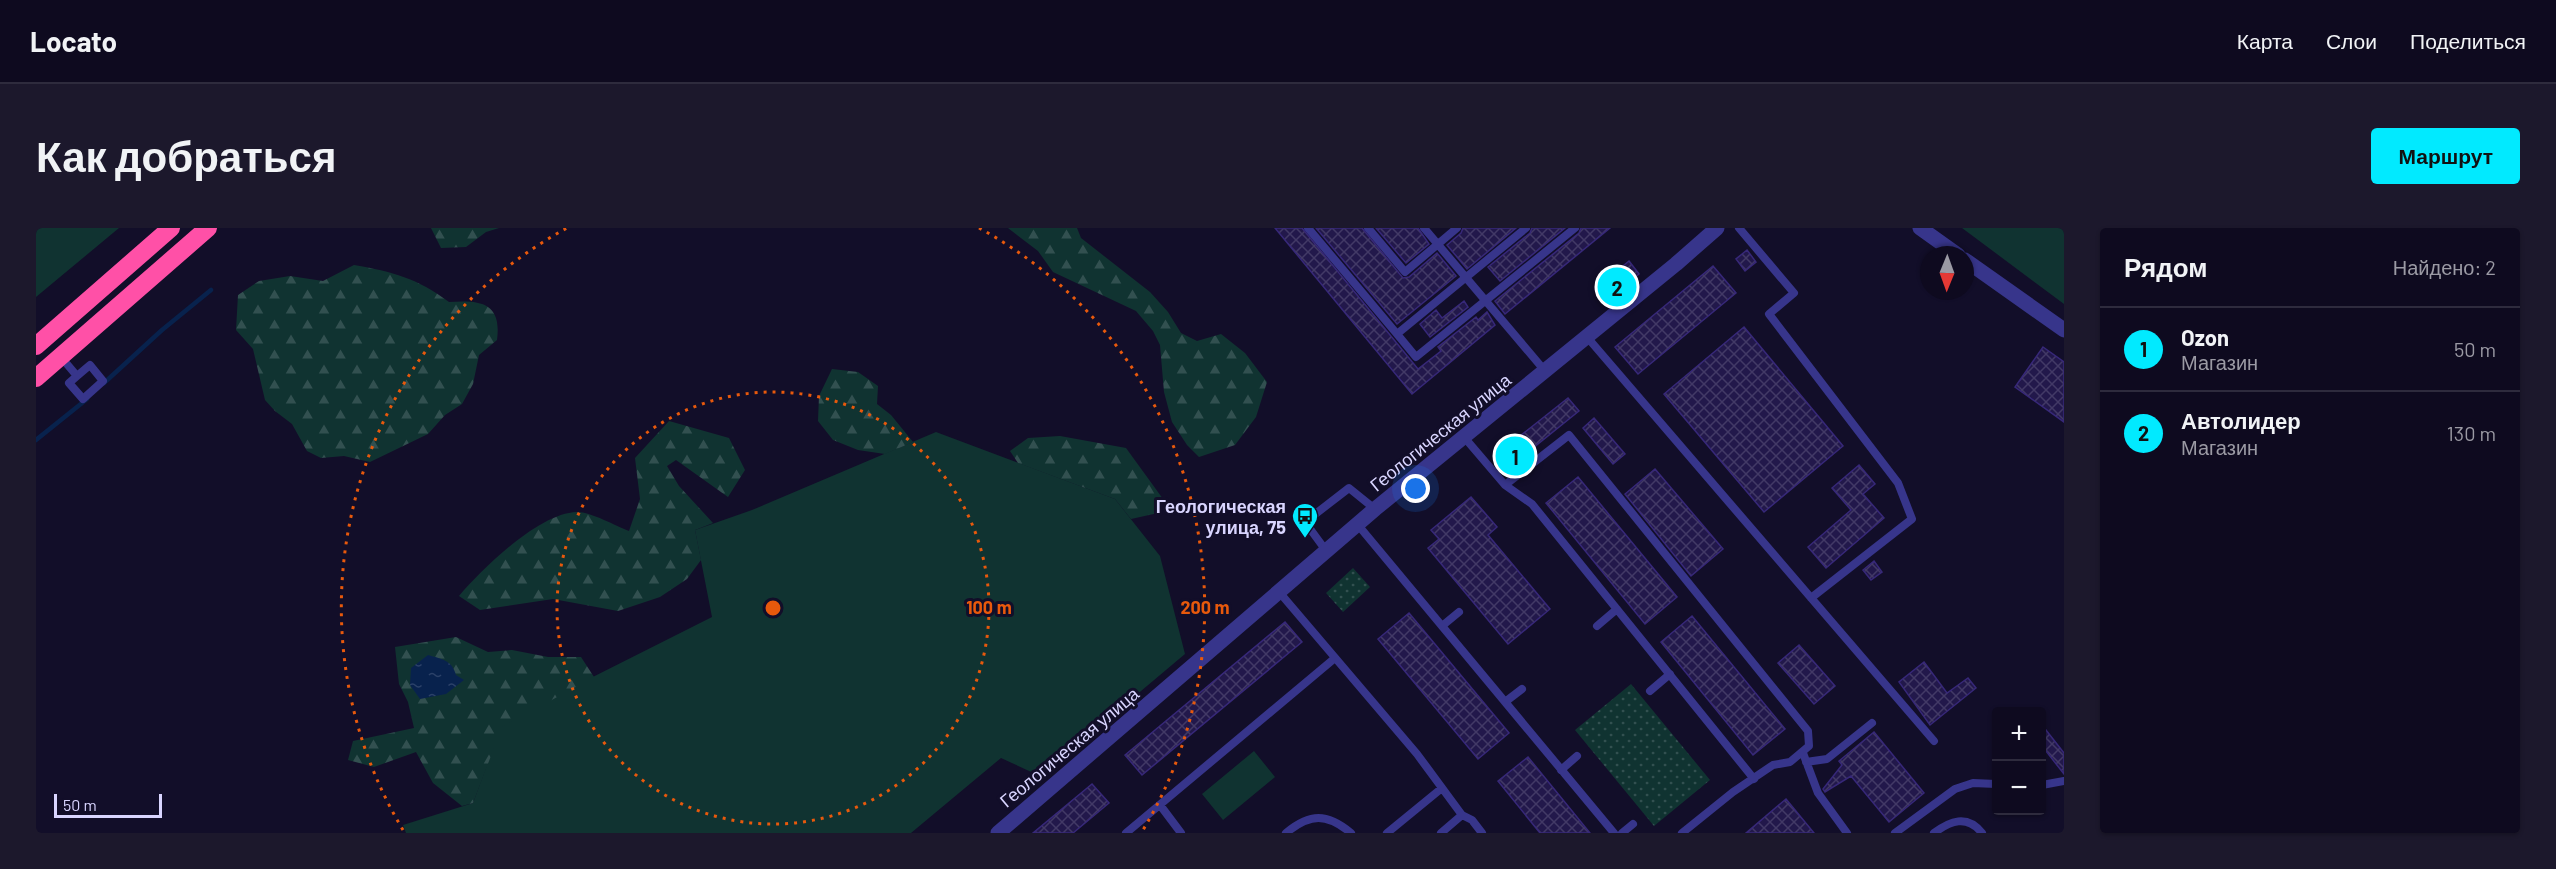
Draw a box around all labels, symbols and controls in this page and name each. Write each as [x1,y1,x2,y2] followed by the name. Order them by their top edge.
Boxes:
[30,24,117,58] text: Locato
[2237,28,2293,53] text: Карта
[2326,28,2377,53] text: Слои
[2410,28,2526,53] text: Поделиться
[2371,128,2520,184] button: Маршрут
[36,130,336,180] text: Как добраться
[1920,246,1974,300] north arrow
[2124,251,2207,282] text: Рядом
[2393,255,2496,279] text: Найдено: 2
[1598,264,1636,310] pin: 2
[2181,324,2229,350] text: Ozon
[2140,337,2147,361] text: 1
[2454,337,2496,361] text: 50 m
[2181,350,2258,374] text: Магазин
[1365,368,1516,496] street label: Геологическая улица
[2181,407,2301,433] text: Автолидер
[2138,421,2149,445] text: 2
[2447,421,2496,445] text: 130 m
[1496,434,1534,478] pin: 1
[2181,435,2258,459] text: Магазин
[1401,474,1430,503] your location
[1156,495,1286,538] place label: Геологическая улица, 75
[1290,501,1320,539] bus stop icon: Геологическая улица, 75
[966,596,1012,618] text: 100 m
[1180,596,1230,618] text: 200 m
[763,598,783,618] centre of rings
[995,682,1144,812] street label: Геологическая улица
[1992,707,2046,815] map controls
[1992,707,2046,761] button: +
[1992,761,2046,815] button: −
[54,791,162,818] scale bar
[63,795,97,814] text: 50 m

